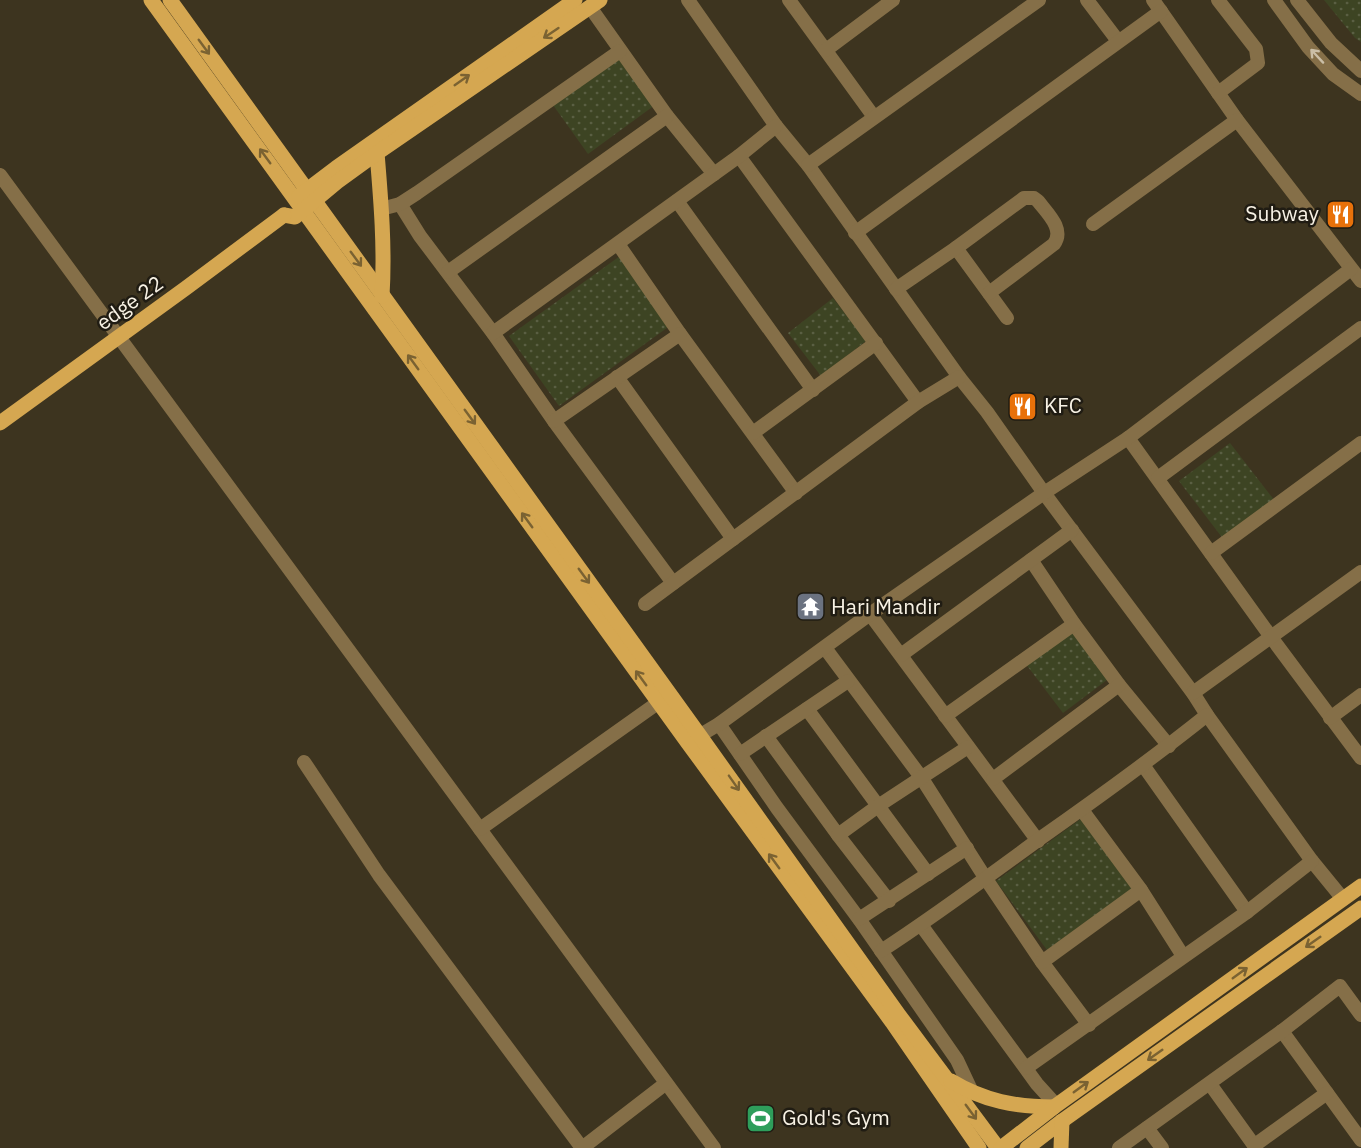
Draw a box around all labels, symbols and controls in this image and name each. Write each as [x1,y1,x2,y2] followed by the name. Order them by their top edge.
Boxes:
[544,27,560,39] one-way arrow
[198,39,210,55] one-way arrow
[1310,49,1324,64] one-way arrow
[453,74,469,86] one-way arrow
[258,149,271,165] one-way arrow
[1324,198,1356,230] restaurant icon: Subway
[1245,199,1320,227] place label: Subway
[350,251,362,267] one-way arrow
[90,268,169,336] street label: edge 22
[407,354,419,370] one-way arrow
[1007,390,1039,422] restaurant icon: KFC
[1044,391,1082,419] place label: KFC
[464,409,476,425] one-way arrow
[521,512,533,528] one-way arrow
[578,567,590,583] one-way arrow
[794,591,826,623] temple icon: Hari Mandir
[831,592,941,620] place label: Hari Mandir
[635,671,647,687] one-way arrow
[728,775,740,791] one-way arrow
[768,854,780,870] one-way arrow
[1306,936,1322,948] one-way arrow
[1231,967,1247,979] one-way arrow
[1147,1049,1163,1061] one-way arrow
[1073,1081,1089,1093] one-way arrow
[745,1102,777,1134] sports icon: Gold's Gym
[782,1103,890,1131] place label: Gold's Gym
[965,1103,977,1119] one-way arrow

